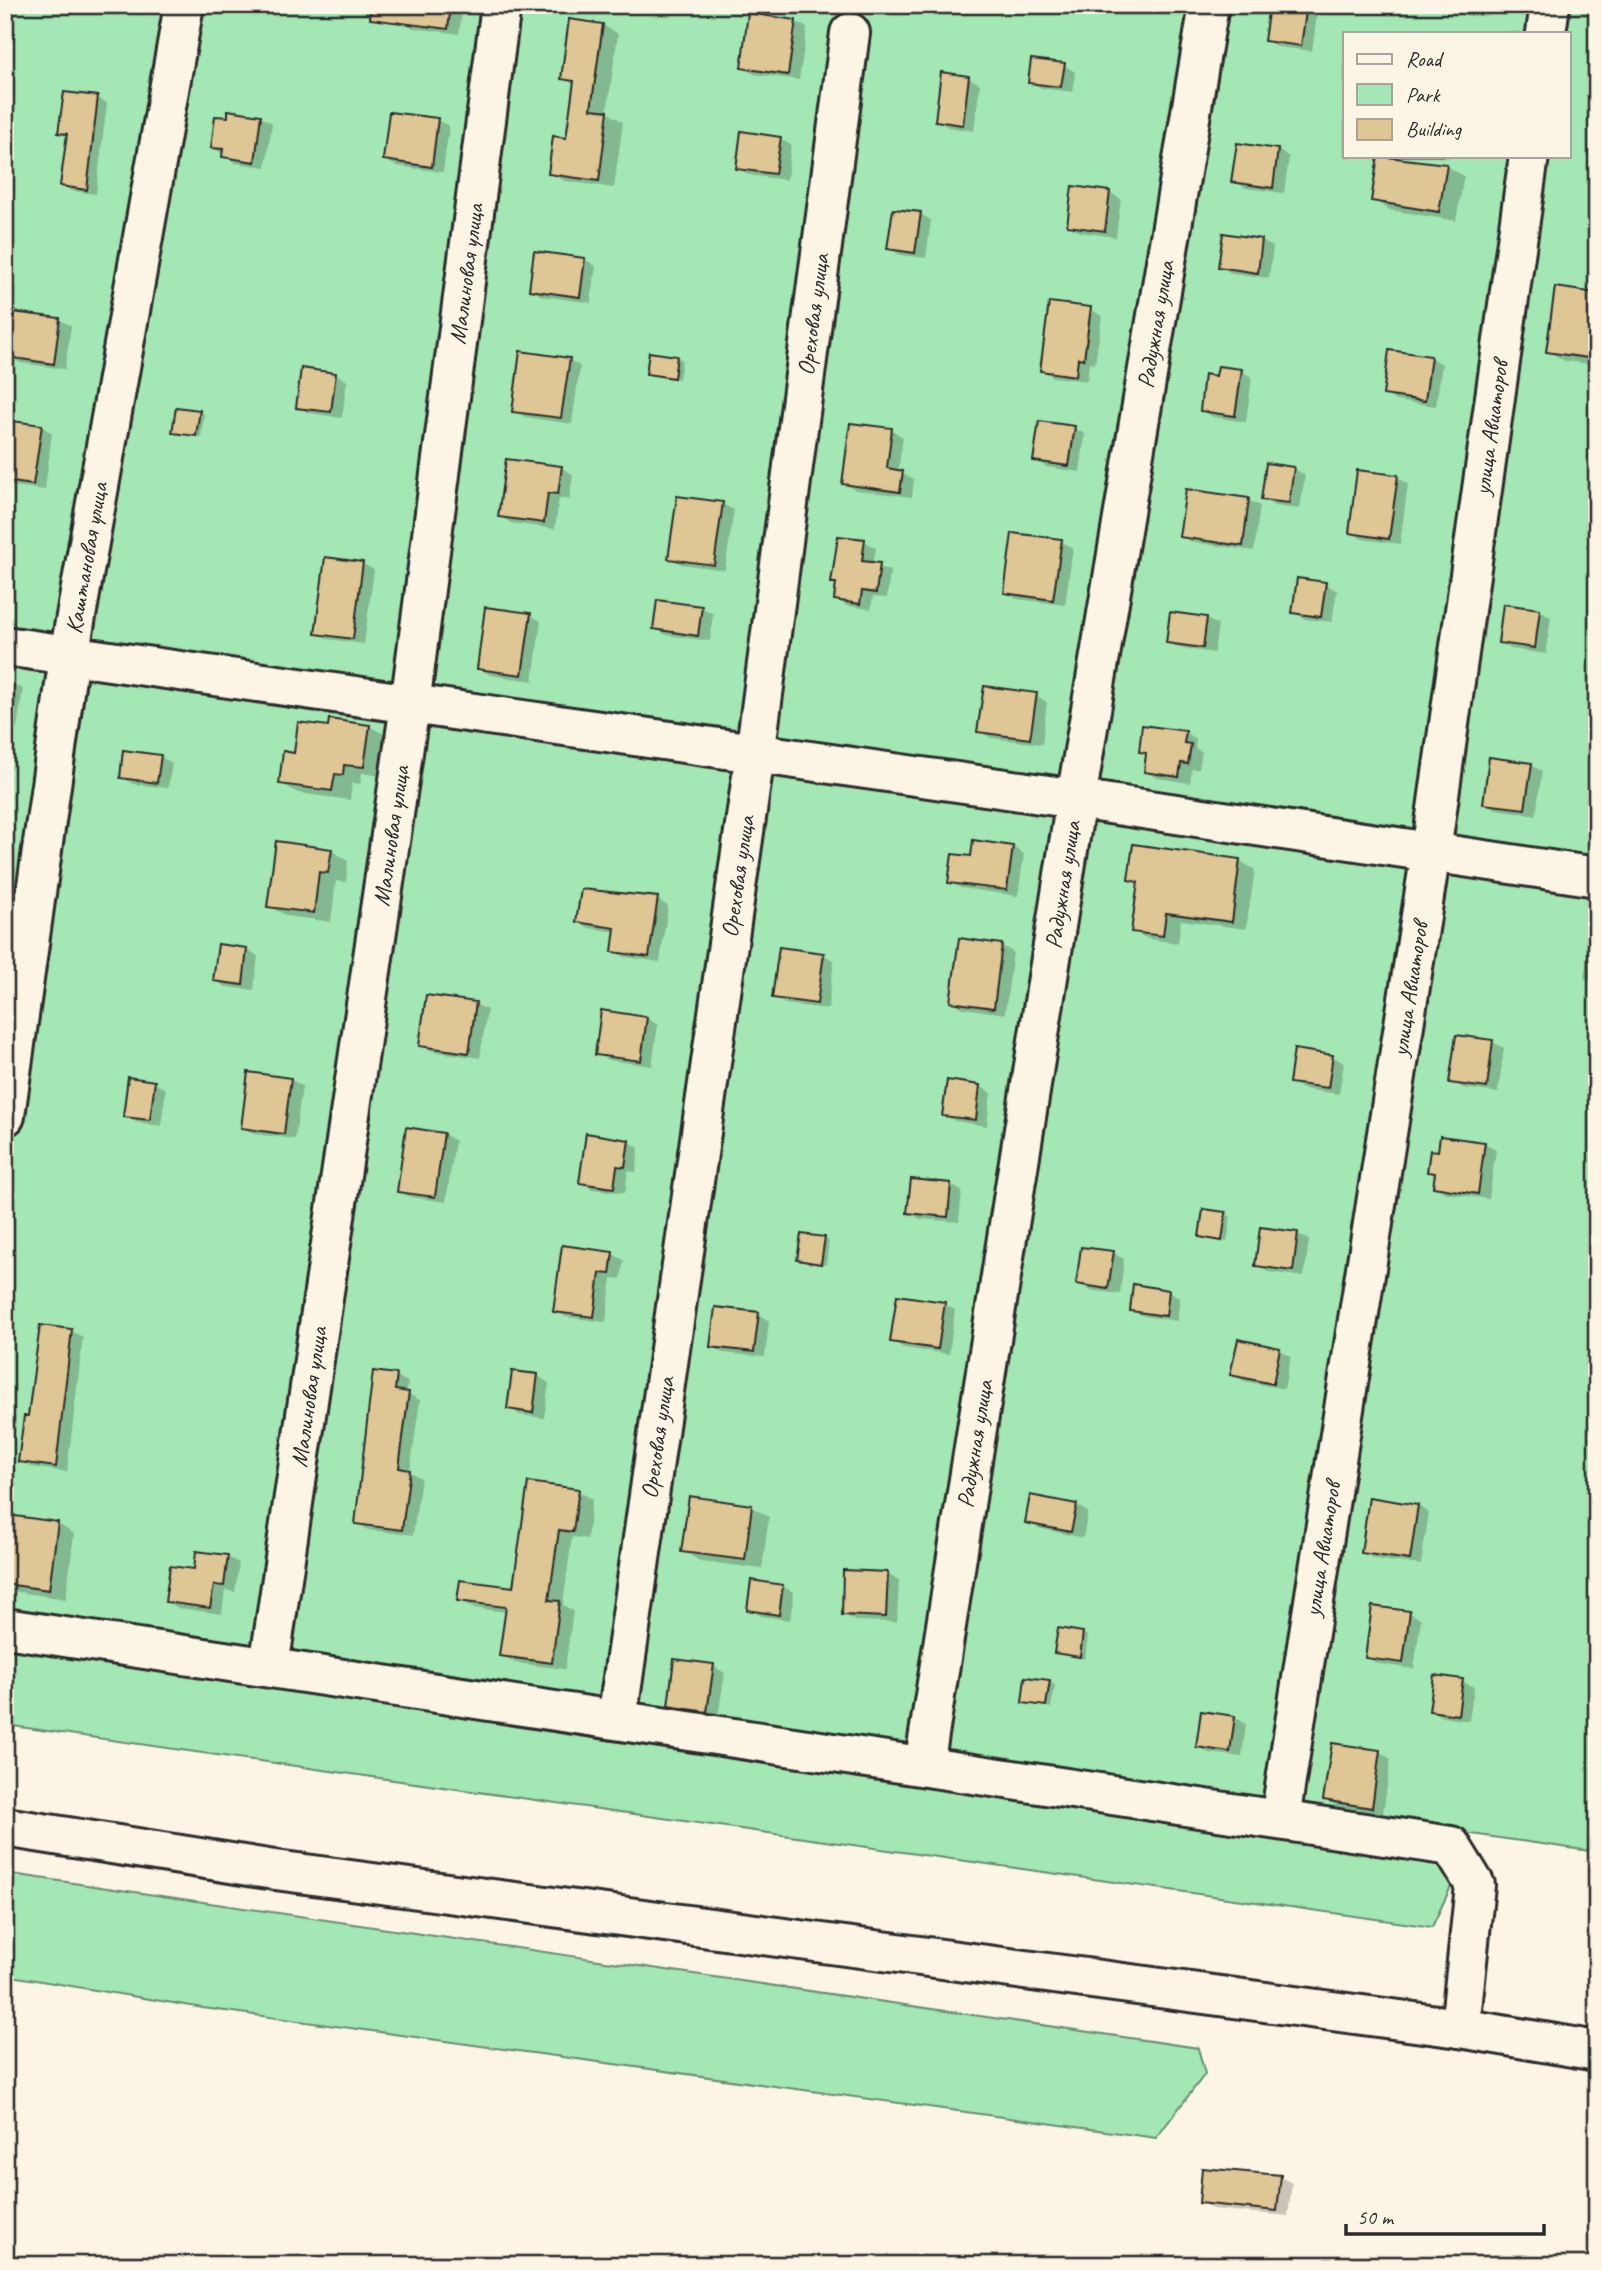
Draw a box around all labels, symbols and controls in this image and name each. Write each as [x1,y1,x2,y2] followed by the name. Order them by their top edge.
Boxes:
[1343,32,1570,158] legend
[1406,46,1445,72] text: Road
[1406,82,1441,108] text: Park
[1406,116,1463,142] text: Building
[442,201,490,346] street label: Малиновая улица
[790,251,836,377] street label: Ореховая улица
[1130,257,1181,390] street label: Радужная улица
[1466,354,1516,499] street label: улица Авиаторов
[58,479,115,636] street label: Каштановая улица
[366,762,416,908] street label: Малиновая улица
[714,812,761,939] street label: Ореховая улица
[1038,817,1088,951] street label: Радужная улица
[1384,915,1436,1060] street label: улица Авиаторов
[284,1323,334,1469] street label: Малиновая улица
[634,1374,681,1501] street label: Ореховая улица
[950,1377,1000,1510] street label: Радужная улица
[1297,1475,1348,1620] street label: улица Авиаторов
[1346,2193,1544,2237] scale bar
[1357,2204,1395,2230] text: 50 m

